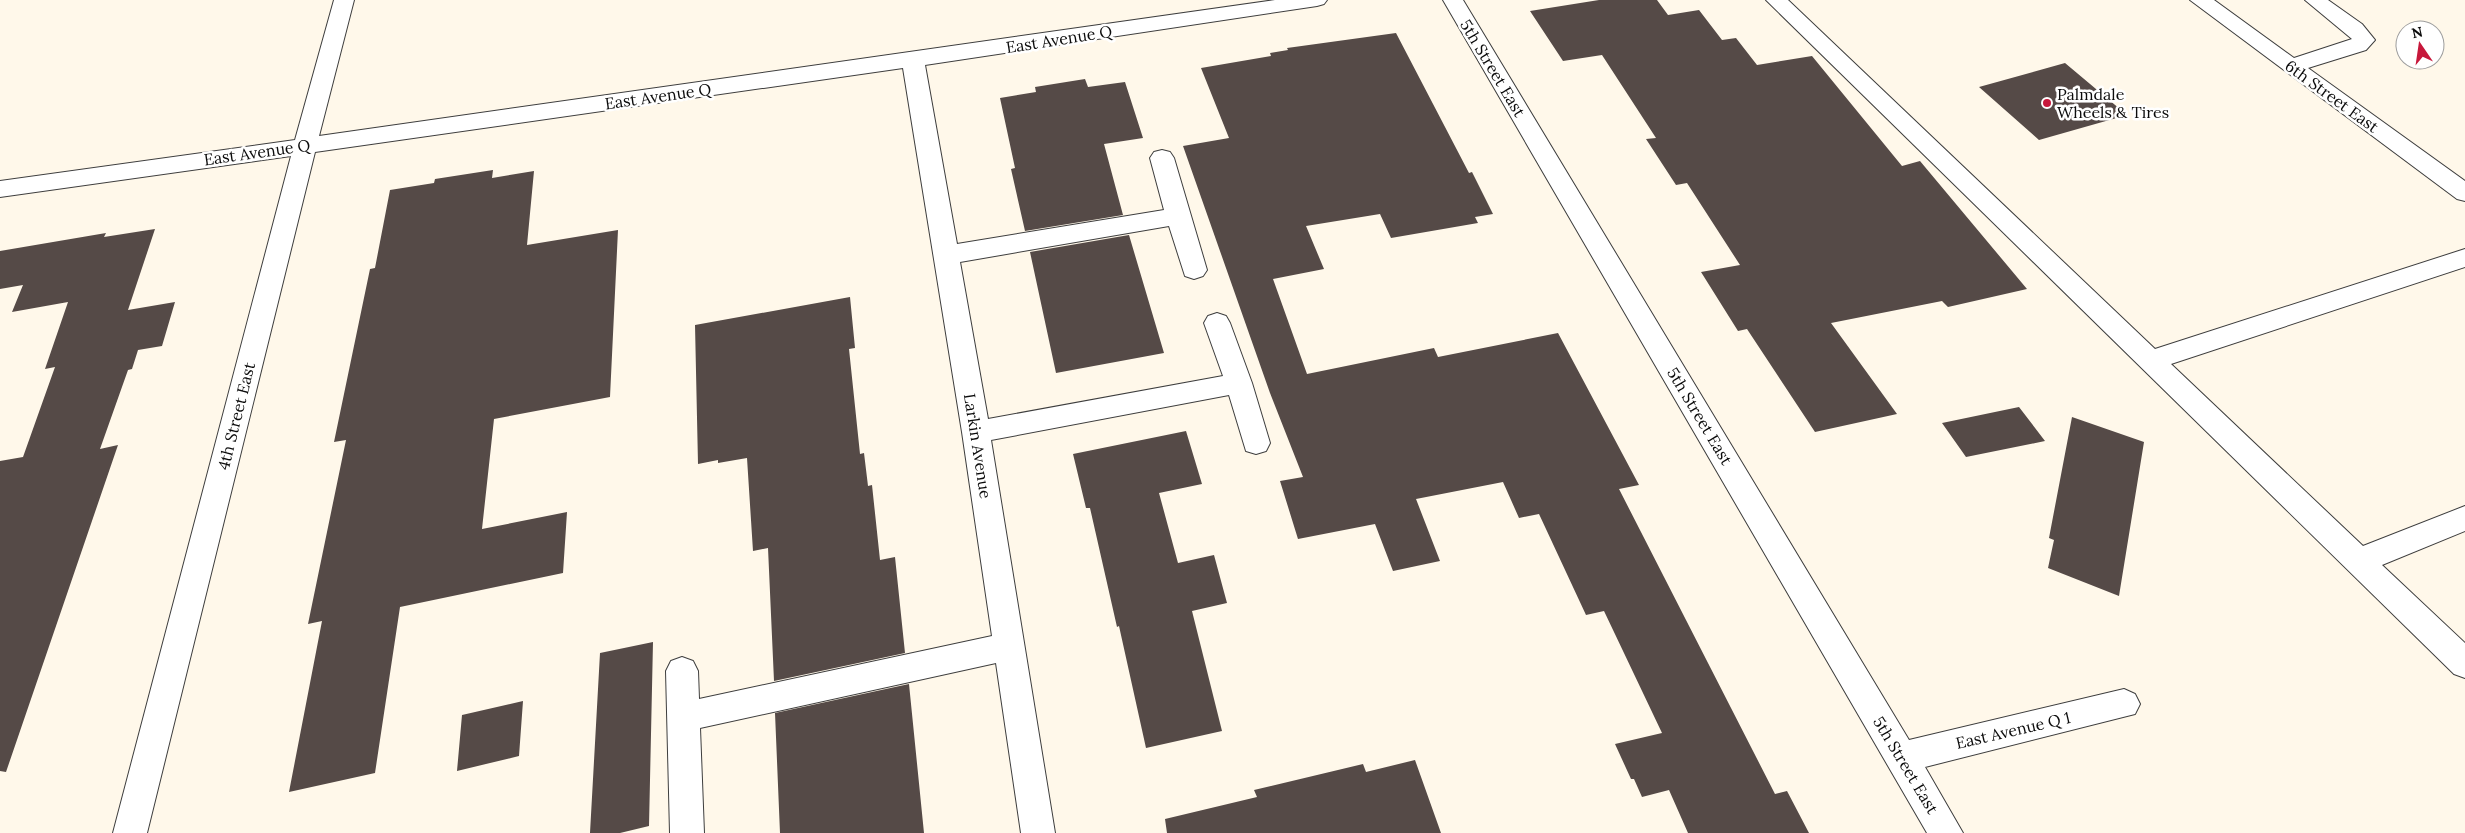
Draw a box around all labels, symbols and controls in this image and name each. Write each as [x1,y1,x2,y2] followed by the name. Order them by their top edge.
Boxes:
[1456,16,1530,121] street label: 5th Street East
[2395,20,2445,70] north arrow
[1004,21,1114,57] street label: East Avenue Q
[2410,22,2425,42] text: N
[2281,55,2383,137] street label: 6th Street East
[603,79,713,113] street label: East Avenue Q
[2057,84,2169,122] place label: Palmdale Wheels & Tires
[2041,97,2053,109] marker: Palmdale Wheels & Tires
[202,135,312,169] street label: East Avenue Q
[213,359,259,472] street label: 4th Street East
[1663,364,1737,469] street label: 5th Street East
[960,392,996,500] street label: Larkin Avenue
[1954,707,2073,753] street label: East Avenue Q 1
[1869,713,1943,818] street label: 5th Street East

